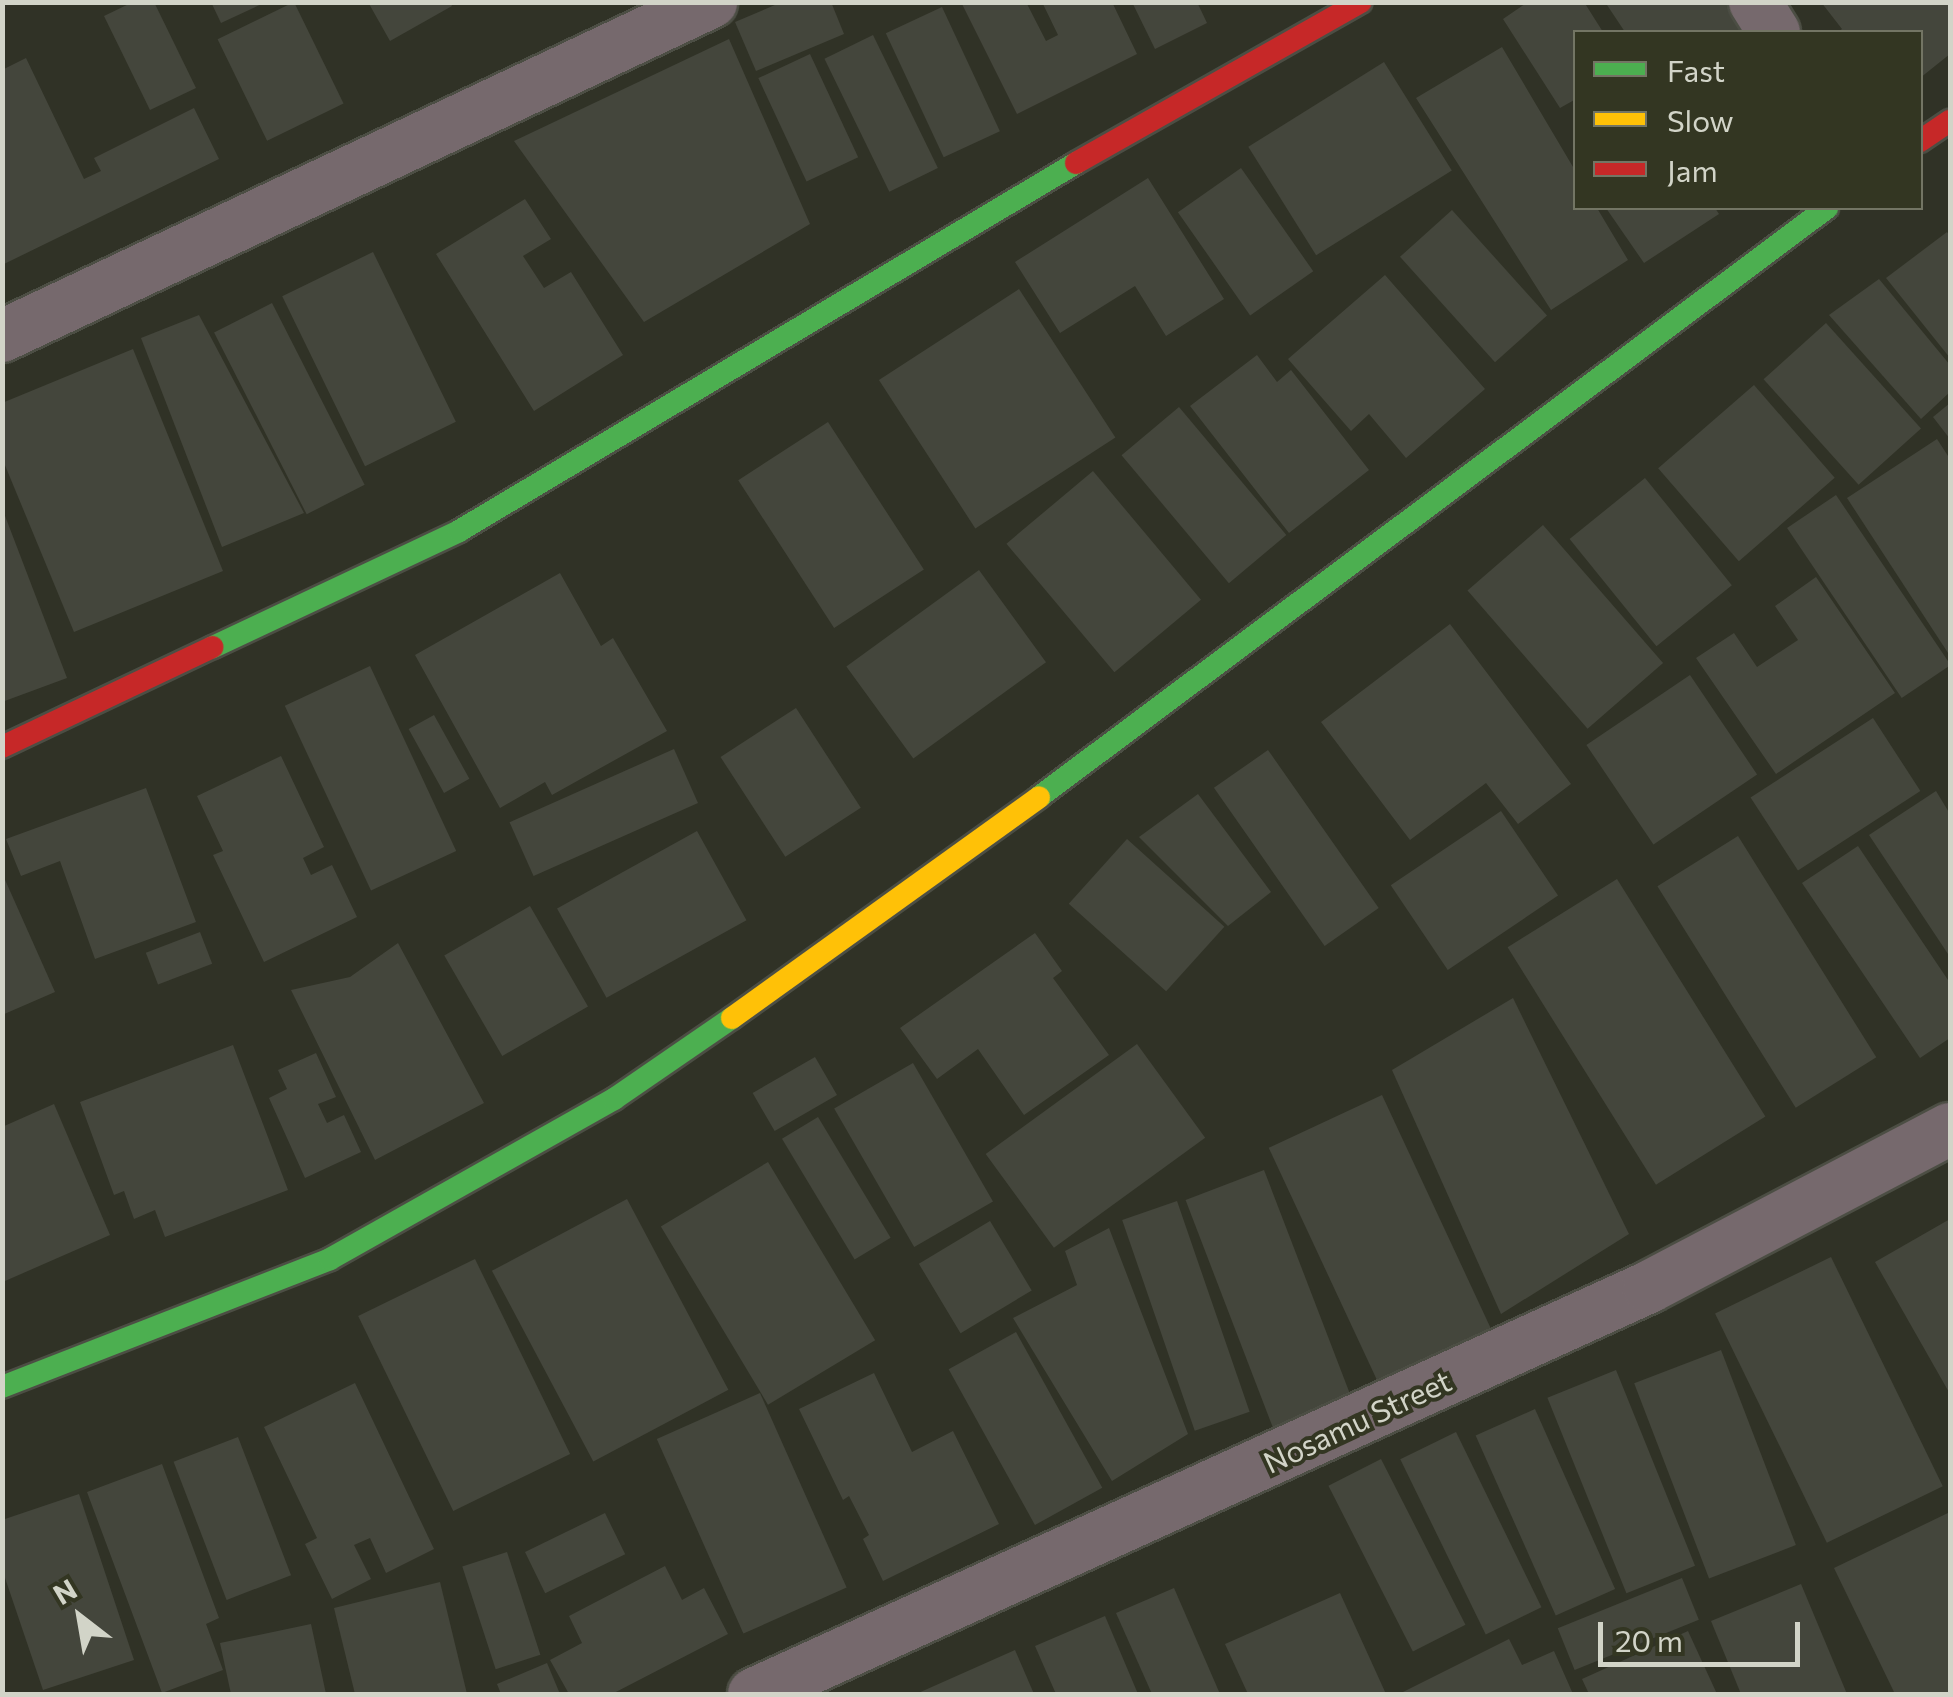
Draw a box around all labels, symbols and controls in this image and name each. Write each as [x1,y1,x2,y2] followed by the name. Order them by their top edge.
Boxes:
[1573,30,1923,210] legend
[1667,51,1725,88] text: Fast
[1667,101,1734,138] text: Slow
[1667,151,1718,188] text: Jam
[1257,1362,1457,1480] street label: Nosamu Street
[30,1567,130,1667] north arrow
[47,1571,82,1611] text: N
[1603,1602,1806,1664] scale bar
[1615,1621,1683,1658] text: 20 m

